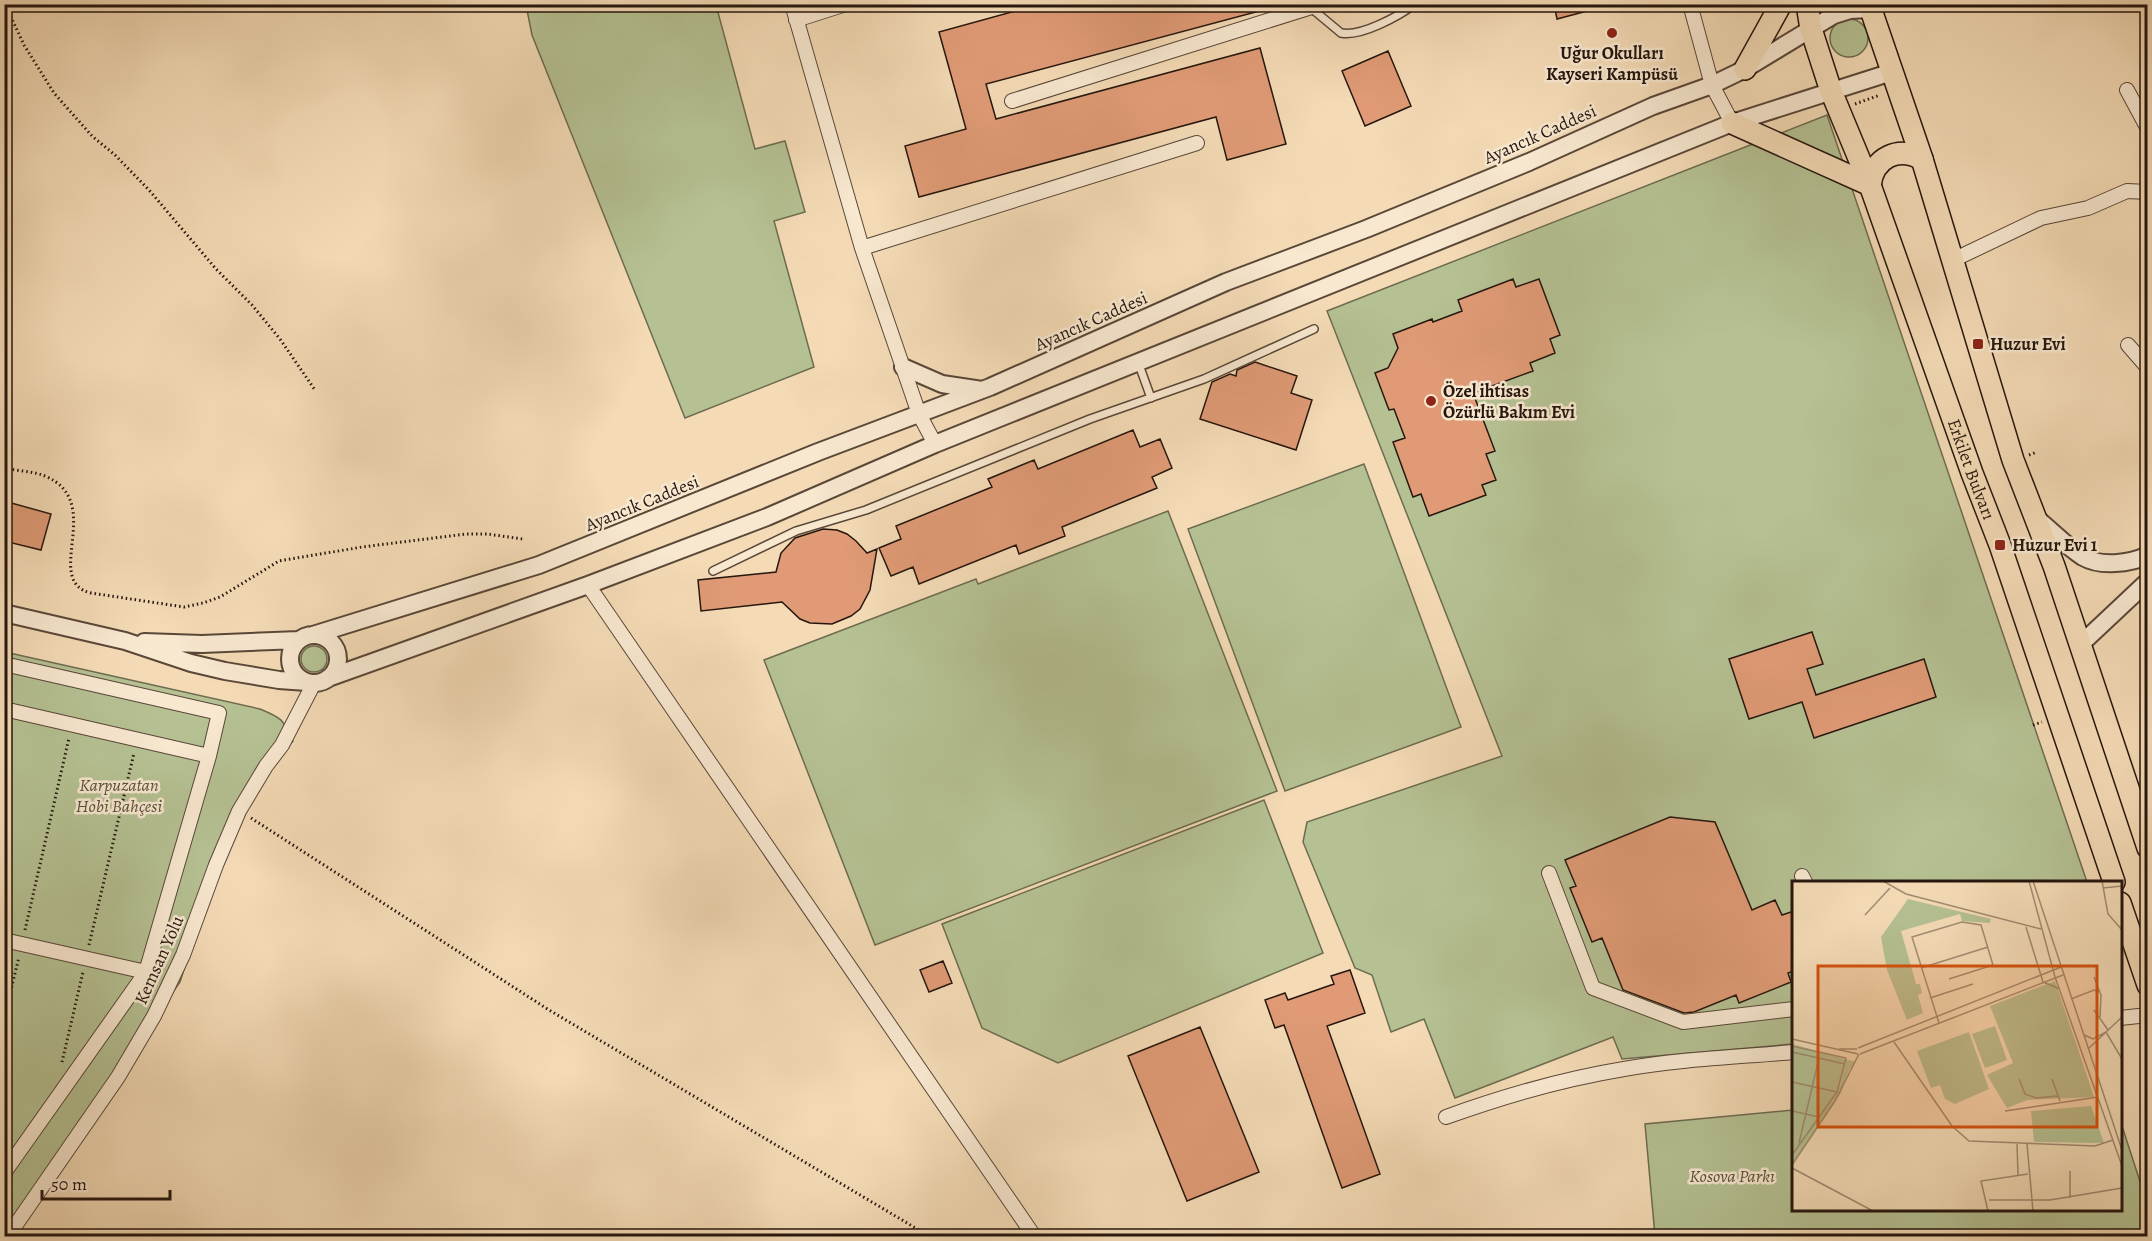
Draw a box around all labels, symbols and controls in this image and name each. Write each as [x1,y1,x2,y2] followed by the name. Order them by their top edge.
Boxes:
[1605,26,1619,40] marker: Uğur Okulları Kayseri Kampüsü
[1546,41,1678,86] place label: Uğur Okulları Kayseri Kampüsü
[1479,98,1600,170] street label: Ayancık Caddesi
[1030,285,1151,357] street label: Ayancık Caddesi
[1990,332,2066,356] place label: Huzur Evi
[1971,337,1985,351] marker: Huzur Evi
[1443,379,1575,424] place label: Özel ihtisas Özürlü Bakım Evi
[1424,394,1438,408] marker: Özel ihtisas Özürlü Bakım Evi
[1942,415,2001,523] street label: Erkilet Bulvarı
[581,469,702,537] street label: Ayancık Caddesi
[2012,533,2098,557] place label: Huzur Evi 1
[1993,538,2007,552] marker: Huzur Evi 1
[76,773,162,818] park label: Karpuzatan Hobi Bahçesi
[1792,881,2122,1211] inset map
[129,912,189,1008] street label: Kemsan Yolu
[42,1163,170,1201] scale bar
[1689,1164,1775,1188] park label: Kosova Parkı
[51,1172,87,1196] text: 50 m

